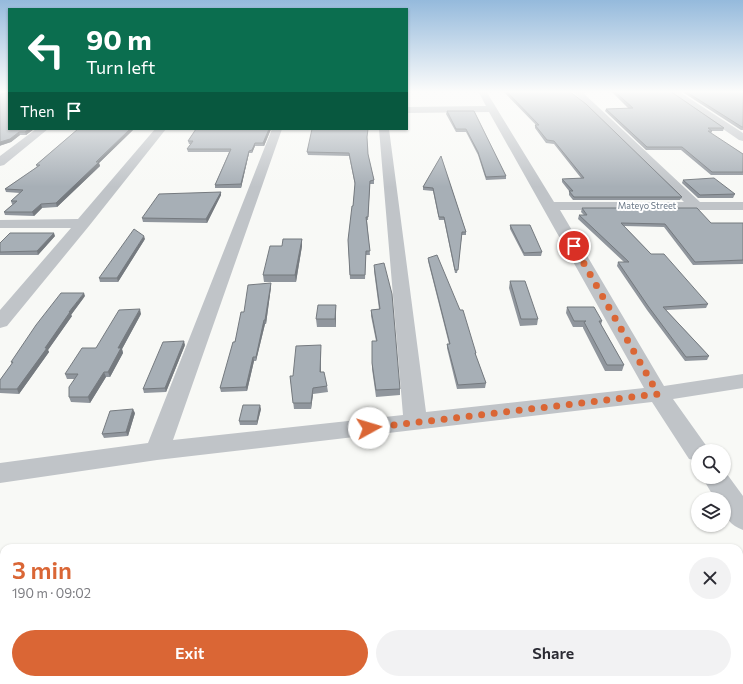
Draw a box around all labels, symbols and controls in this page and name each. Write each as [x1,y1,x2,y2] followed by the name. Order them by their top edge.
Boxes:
[86,22,152,56] text: 90 m
[20,24,72,76] icon: left
[86,56,155,78] text: Turn left
[63,100,85,122] icon: arrive
[20,102,55,120] text: Then
[618,200,677,211] street label: Mateyo Street
[557,229,591,263] pin
[563,235,585,257] icon: arrive
[348,407,390,449] position arrow
[691,444,731,532] map controls
[691,444,731,484] button: search
[691,492,731,532] button: layers
[12,555,72,584] text: 3 min
[689,557,731,599] button: close
[12,585,91,601] text: 190 m · 09:02
[12,630,368,676] button: Exit
[376,630,731,676] button: Share

